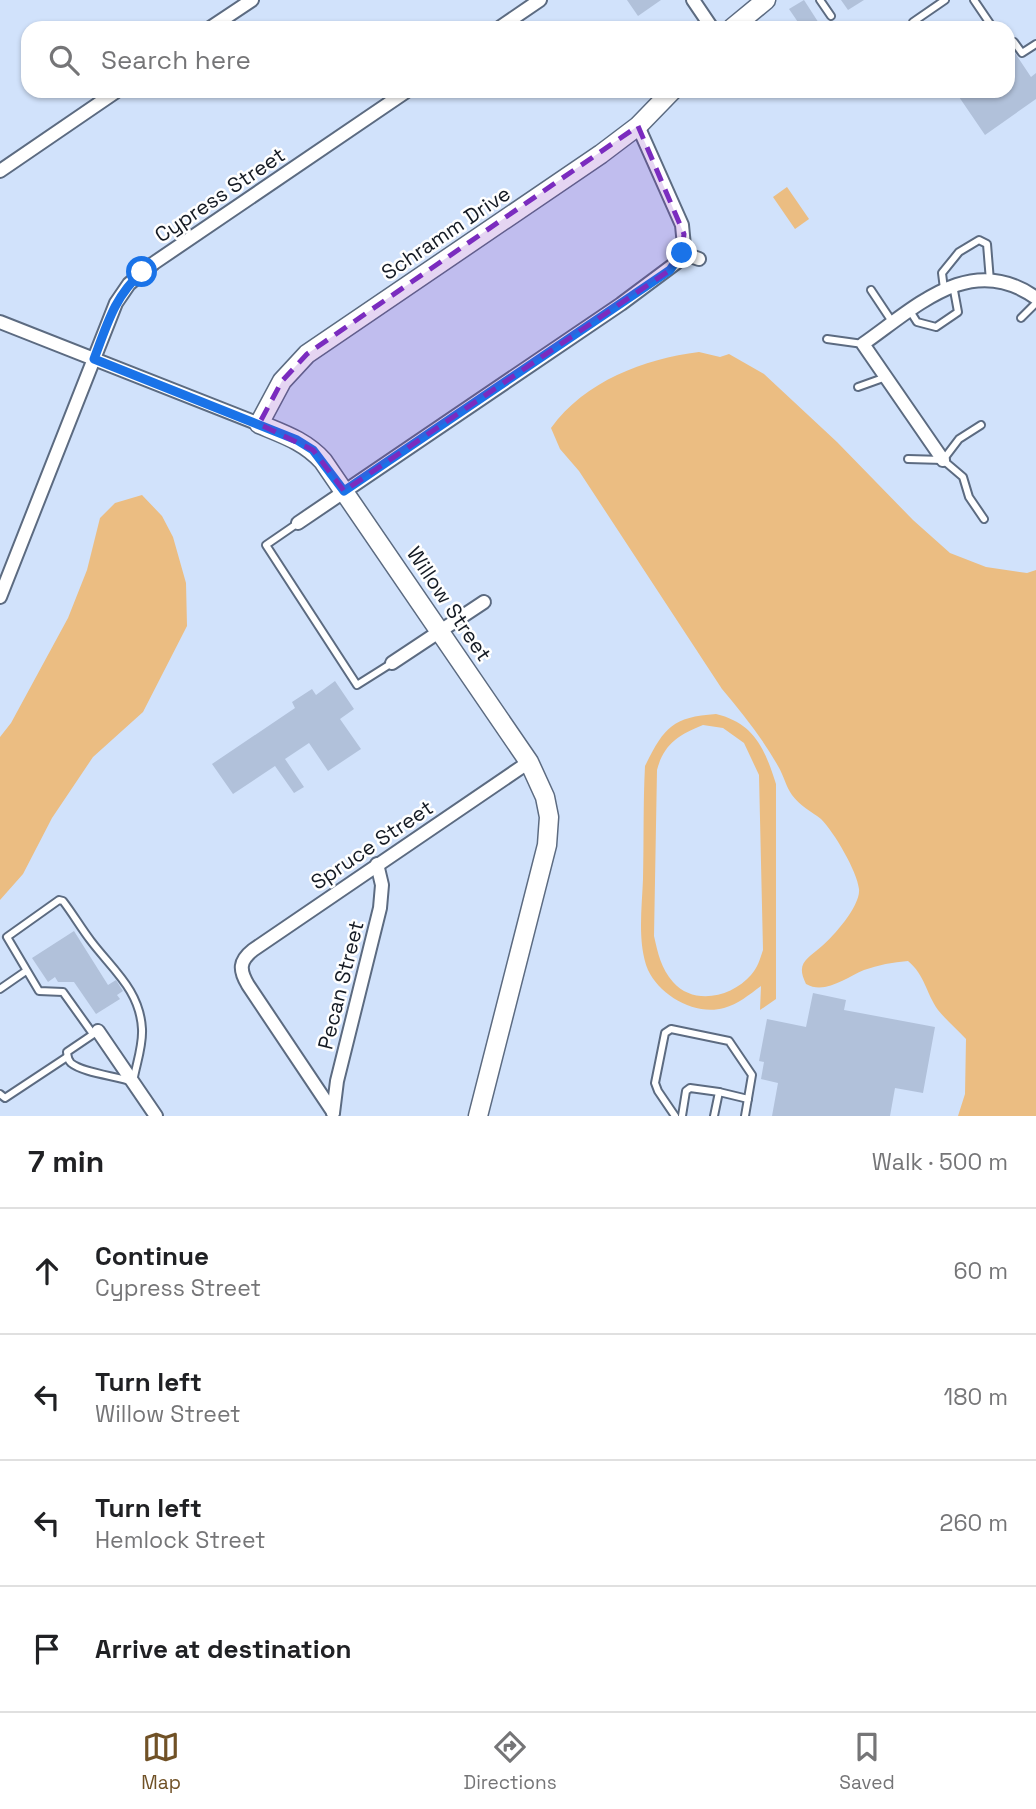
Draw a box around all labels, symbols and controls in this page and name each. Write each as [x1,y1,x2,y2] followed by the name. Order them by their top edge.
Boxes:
[21,21,1015,98] search box
[45,41,83,79] icon: search
[101,43,251,77] text: Search here
[149,141,290,248] street label: Cypress Street
[376,180,515,286] street label: Schramm Drive
[666,237,697,268] route end
[126,256,157,287] route start
[401,541,498,666] street label: Willow Street
[305,794,438,895] street label: Spruce Street
[311,918,370,1052] street label: Pecan Street
[28,1142,104,1181] text: 7 min
[872,1147,1008,1177] text: Walk · 500 m
[95,1239,209,1273] text: Continue
[28,1252,66,1290] icon: ahead
[953,1256,1008,1286] text: 60 m
[95,1273,261,1303] text: Cypress Street
[95,1365,202,1399] text: Turn left
[28,1378,66,1416] icon: left
[944,1382,1008,1412] text: 180 m
[95,1399,241,1429] text: Willow Street
[95,1491,202,1525] text: Turn left
[28,1504,66,1542] icon: left
[940,1508,1008,1538] text: 260 m
[95,1525,266,1555] text: Hemlock Street
[28,1630,66,1668] icon: arrive
[95,1632,352,1666] text: Arrive at destination
[141,1728,181,1795] tab: Map
[464,1728,557,1795] tab: Directions
[839,1728,895,1795] tab: Saved

